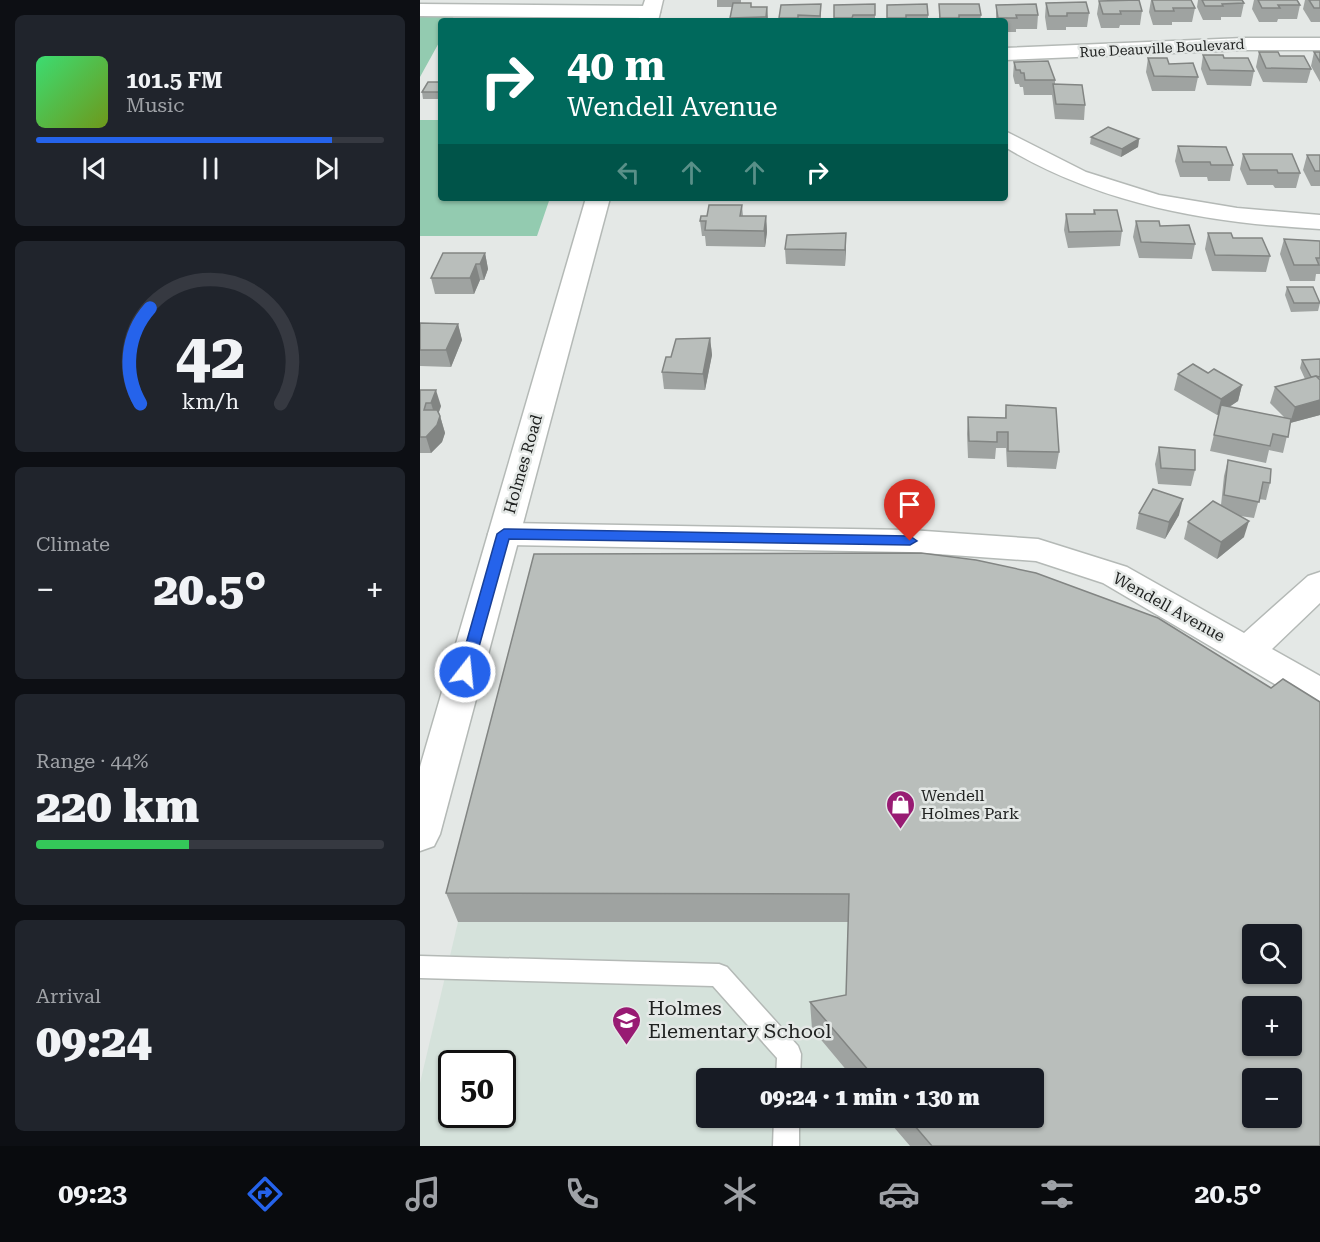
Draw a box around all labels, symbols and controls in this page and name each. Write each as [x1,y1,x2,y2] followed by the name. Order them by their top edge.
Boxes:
[1079,36,1245,60] street label: Rue Deauville Boulevard
[567,41,665,90] text: 40 m
[468,42,546,120] icon: right
[126,68,223,93] text: 101.5 FM
[567,91,778,123] text: Wendell Avenue
[126,93,185,117] text: Music
[78,152,111,185] icon: previous
[194,152,227,185] icon: pause
[310,152,343,185] icon: next
[612,156,645,189] icon: left
[675,156,708,189] icon: ahead
[738,156,771,189] icon: ahead
[801,156,834,189] icon: right
[175,320,245,393] text: 42
[181,389,239,414] text: km/h
[500,412,546,516] street label: Holmes Road
[884,479,935,541] pin
[893,488,926,521] icon: arrive
[36,532,110,556] text: Climate
[153,563,267,616] text: 20.5°
[1110,568,1228,646] street label: Wendell Avenue
[36,570,54,609] text: −
[366,570,384,609] text: +
[433,640,497,704] position arrow
[36,749,148,773] text: Range · 44%
[36,780,199,833] text: 220 km
[921,786,1019,823] place label: Wendell Holmes Park
[884,788,916,830] shop icon: Wendell Holmes Park
[1242,924,1302,1128] map controls
[1242,924,1302,984] button: search
[36,984,101,1008] text: Arrival
[648,996,831,1043] place label: Holmes Elementary School
[1242,996,1302,1056] button: +
[611,1004,643,1046] school or university icon: Holmes Elementary School
[36,1015,152,1068] text: 09:24
[438,1050,516,1128] speed limit sign: 50
[1242,1068,1302,1128] button: −
[760,1085,980,1110] text: 09:24 · 1 min · 130 m
[244,1173,286,1215] icon: directions
[402,1173,444,1215] icon: music
[561,1173,603,1215] icon: phone
[719,1173,761,1215] icon: climate
[878,1173,920,1215] icon: car
[1036,1173,1078,1215] icon: filters
[58,1178,127,1210] text: 09:23
[1194,1178,1262,1210] text: 20.5°

